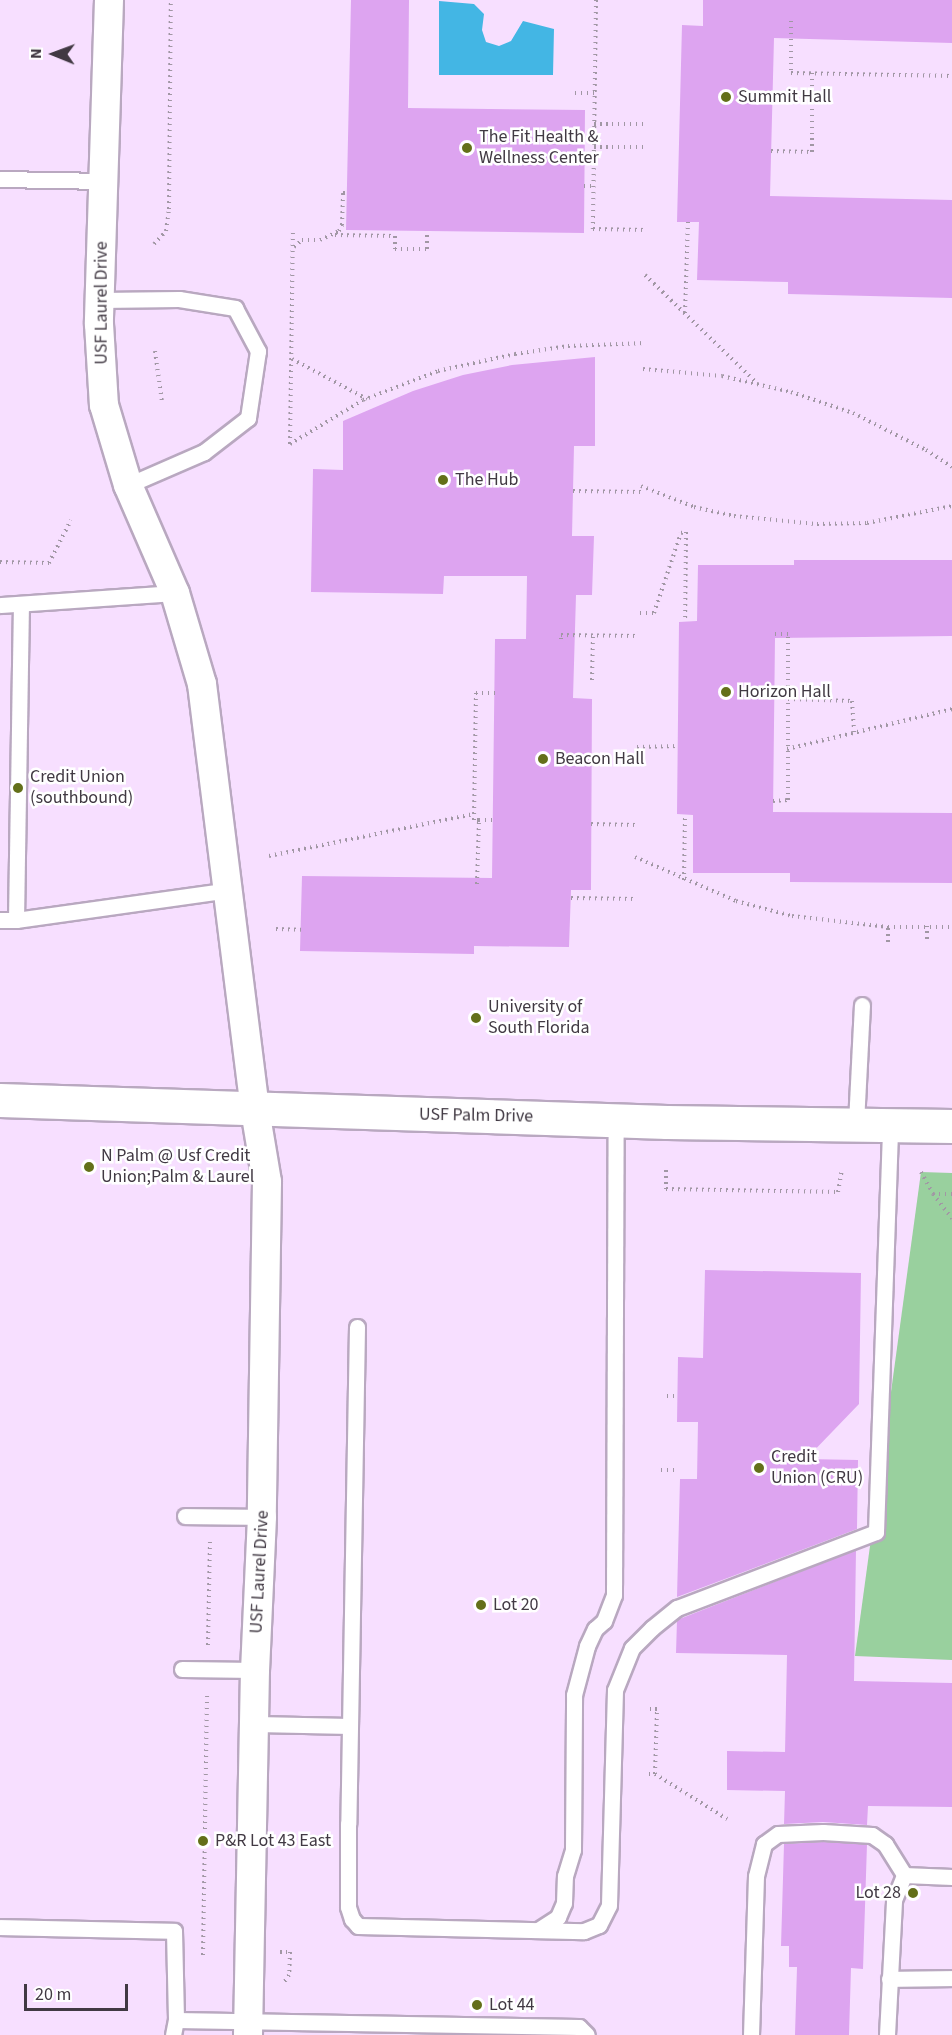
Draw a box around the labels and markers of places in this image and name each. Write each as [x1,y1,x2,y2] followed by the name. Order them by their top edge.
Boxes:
[738,86,831,108] place label: Summit Hall
[719,90,733,104] marker: Summit Hall
[479,127,599,170] place label: The Fit Health & Wellness Center
[460,141,474,155] marker: The Fit Health & Wellness Center
[455,469,518,491] place label: The Hub
[436,473,450,487] marker: The Hub
[738,681,831,703] place label: Horizon Hall
[719,685,733,699] marker: Horizon Hall
[555,748,644,770] place label: Beacon Hall
[536,752,550,766] marker: Beacon Hall
[30,767,133,810] place label: Credit Union (southbound)
[11,781,25,795] marker: Credit Union (southbound)
[488,997,590,1040] place label: University of South Florida
[469,1011,483,1025] marker: University of South Florida
[101,1146,254,1188] place label: N Palm @ Usf Credit Union;Palm & Laurel
[82,1160,96,1174] marker: N Palm @ Usf Credit Union;Palm & Laurel
[771,1447,863,1490] place label: Credit Union (CRU)
[752,1461,766,1475] marker: Credit Union (CRU)
[493,1594,539,1616] place label: Lot 20
[474,1598,488,1612] marker: Lot 20
[215,1830,331,1852] place label: P&R Lot 43 East
[196,1834,210,1848] marker: P&R Lot 43 East
[855,1882,901,1904] place label: Lot 28
[906,1886,920,1900] marker: Lot 28
[489,1994,535,2016] place label: Lot 44
[470,1998,484,2012] marker: Lot 44

